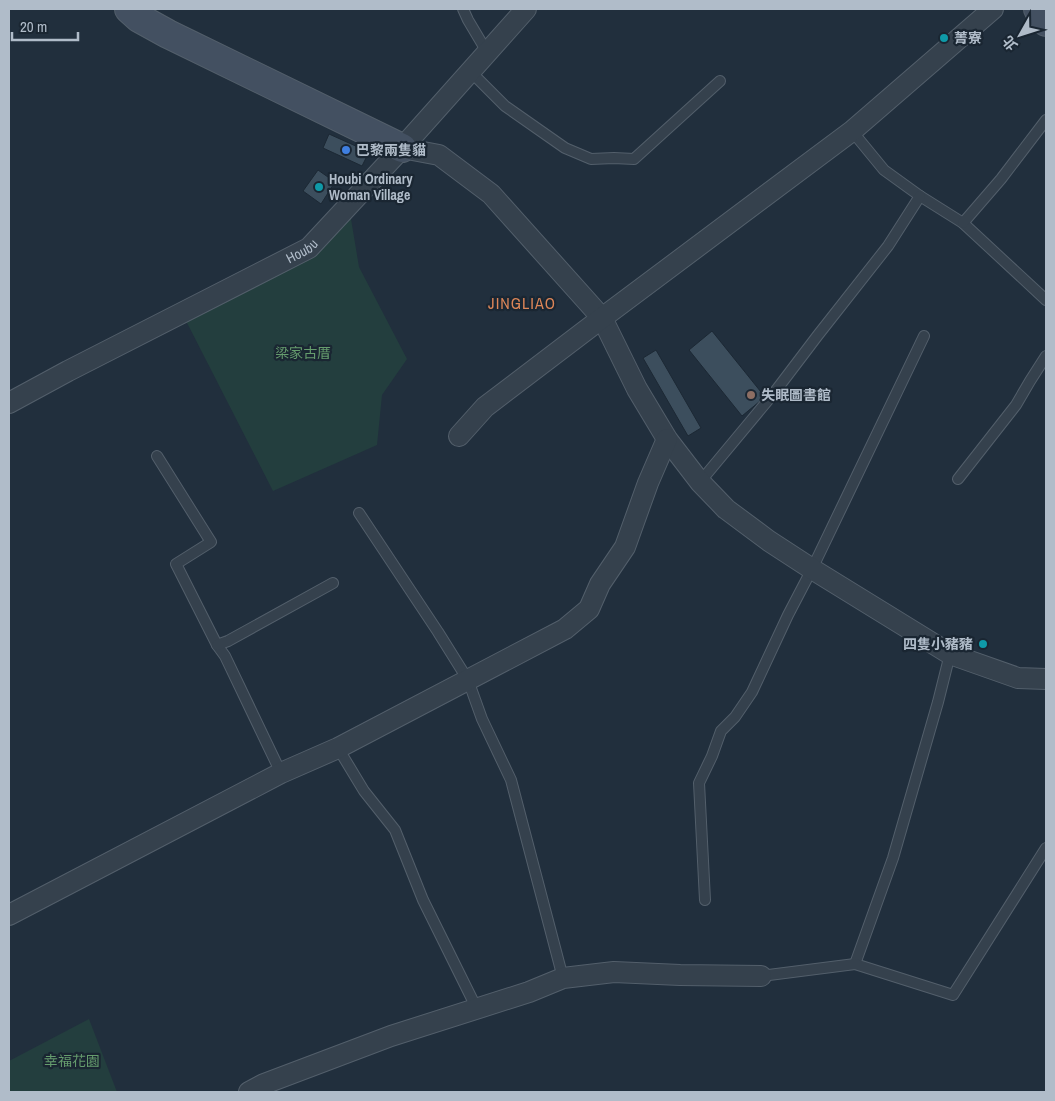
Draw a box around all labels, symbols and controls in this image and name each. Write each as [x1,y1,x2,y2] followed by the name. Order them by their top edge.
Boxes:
[12,10,79,42] scale bar
[995,10,1045,60] north arrow
[20,16,47,37] text: 20 m
[954,29,982,47] place label: 菁寮
[938,32,950,44] marker: 菁寮
[998,32,1021,54] text: 北
[356,141,426,159] place label: 巴黎兩隻貓
[340,144,352,156] marker: 巴黎兩隻貓
[329,170,413,204] place label: Houbi Ordinary Woman Village
[313,181,325,193] marker: Houbi Ordinary Woman Village
[283,235,322,267] street label: Houbu
[488,292,556,314] district label: JINGLIAO
[275,344,331,362] park label: 梁家古厝
[761,386,831,404] place label: 失眠圖書館
[745,389,757,401] marker: 失眠圖書館
[903,635,973,653] place label: 四隻小豬豬
[977,638,989,650] marker: 四隻小豬豬
[44,1052,100,1070] park label: 幸福花園

